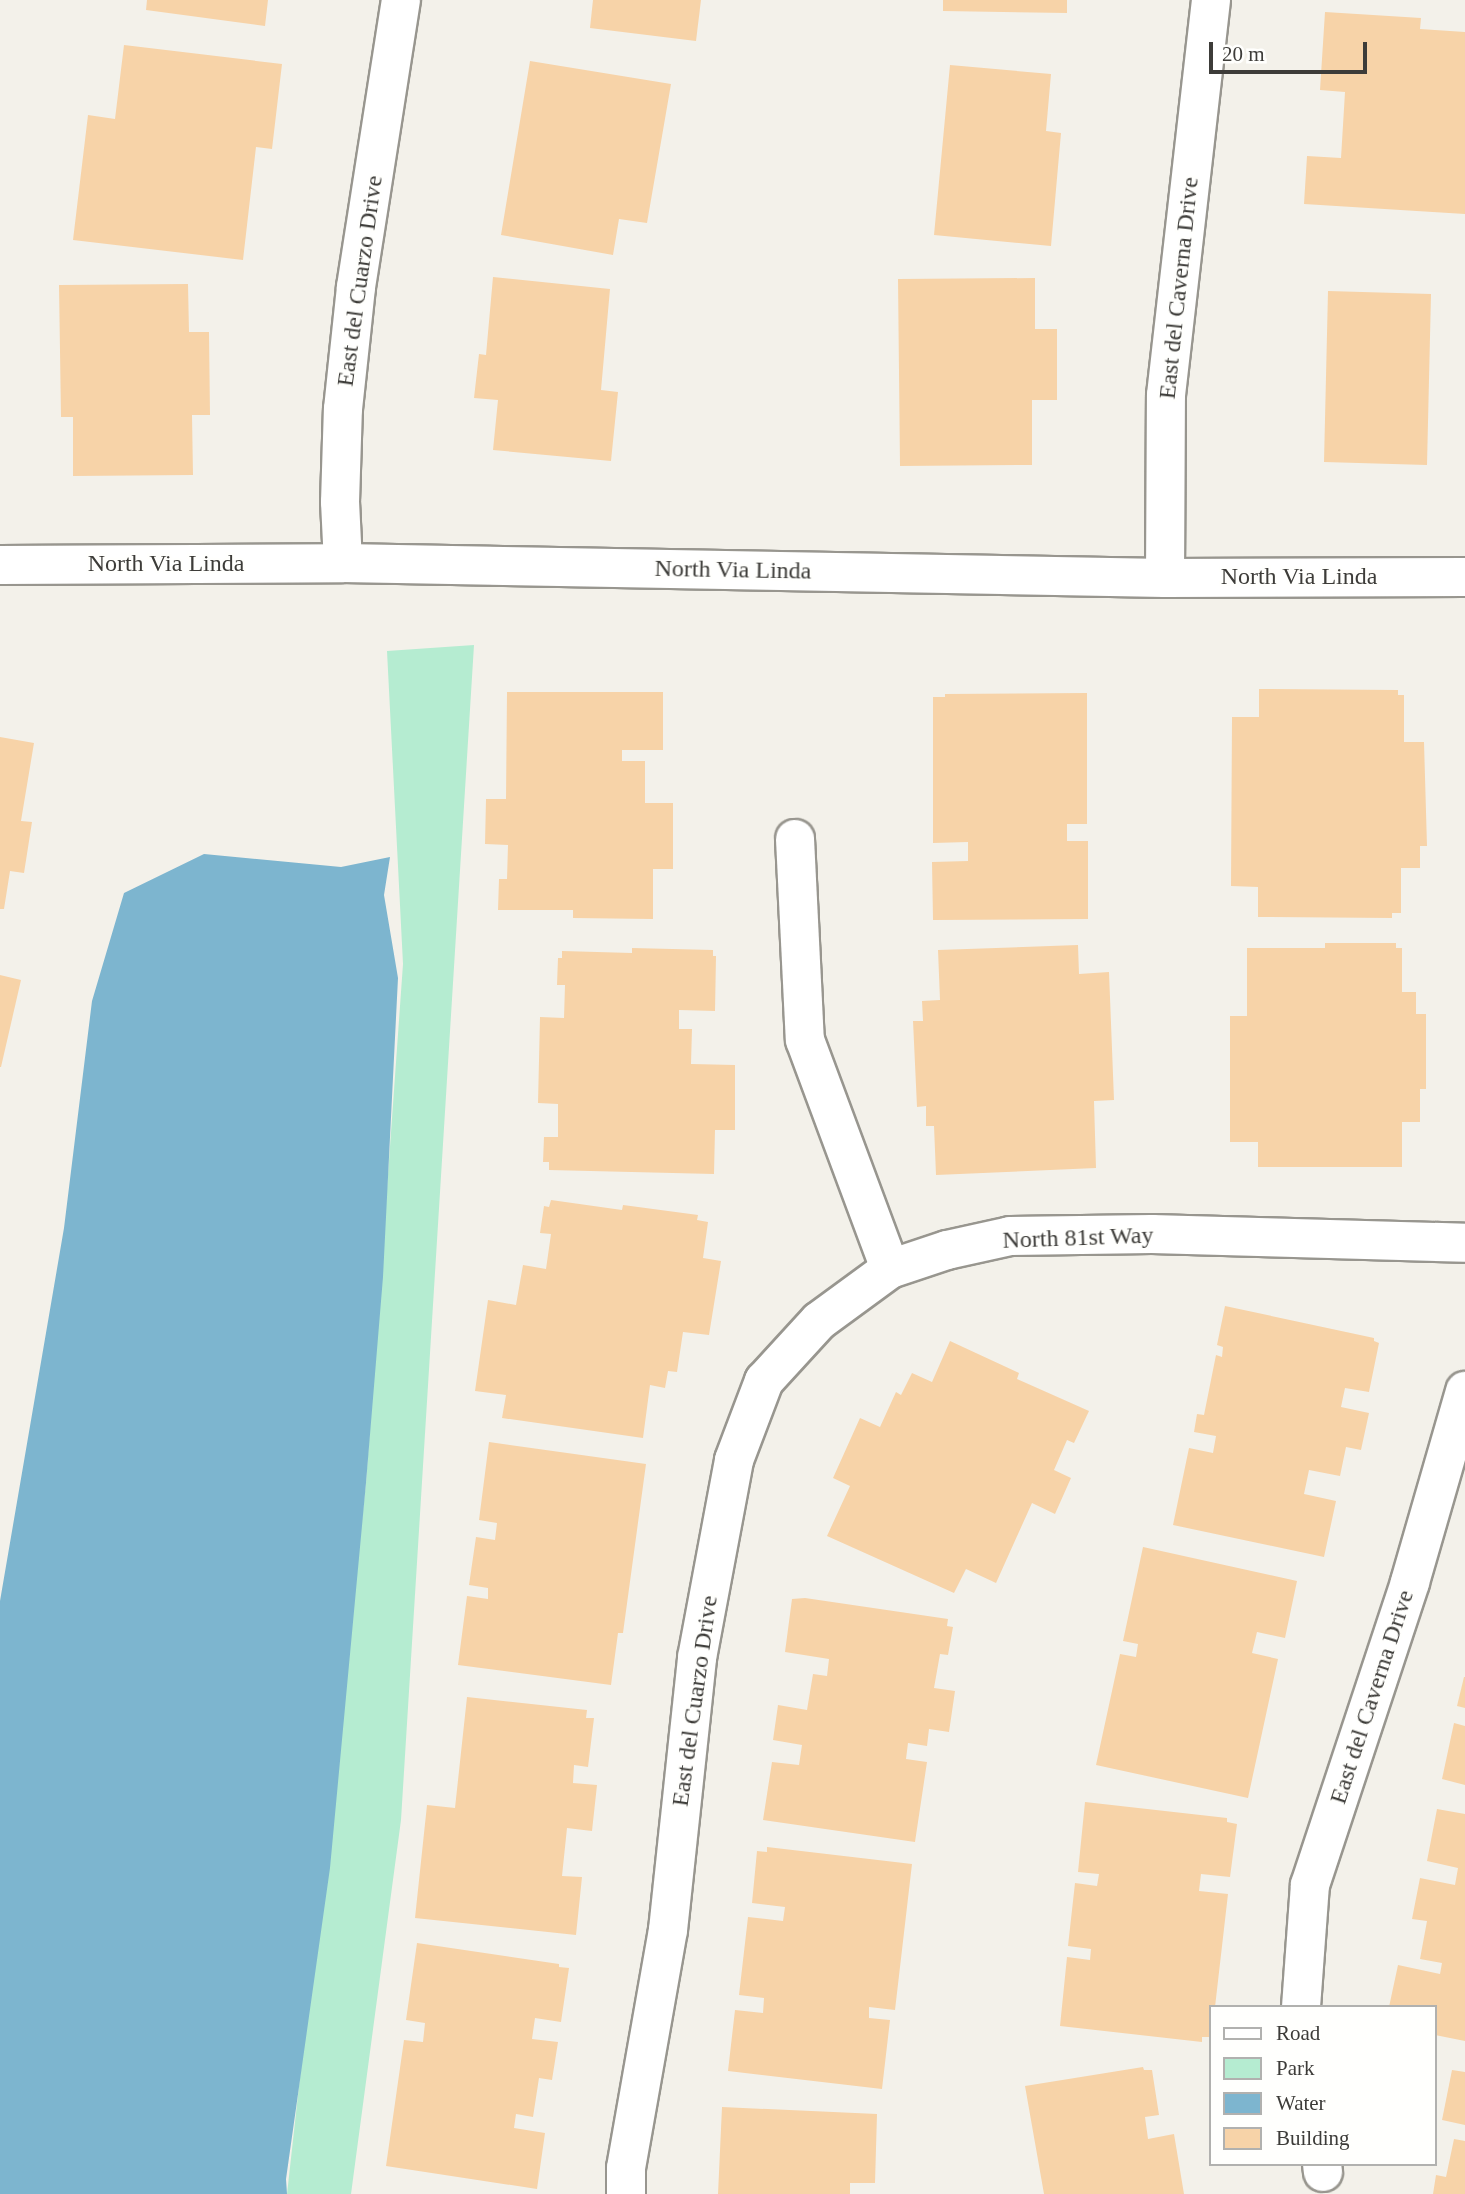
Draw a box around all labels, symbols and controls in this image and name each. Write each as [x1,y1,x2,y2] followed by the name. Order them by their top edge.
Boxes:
[1213,28,1370,72] scale bar
[1222,42,1265,66] text: 20 m
[331,174,389,388] street label: East del Cuarzo Drive
[1153,175,1205,401] street label: East del Caverna Drive
[87,550,245,578] street label: North Via Linda
[654,554,812,586] street label: North Via Linda
[1220,563,1378,591] street label: North Via Linda
[1002,1221,1154,1255] street label: North 81st Way
[1324,1586,1420,1808] street label: East del Caverna Drive
[666,1594,724,1808] street label: East del Cuarzo Drive
[1210,2005,1437,2166] legend
[1276,2021,1320,2045] text: Road
[1276,2056,1315,2080] text: Park
[1276,2091,1326,2115] text: Water
[1276,2126,1350,2150] text: Building

